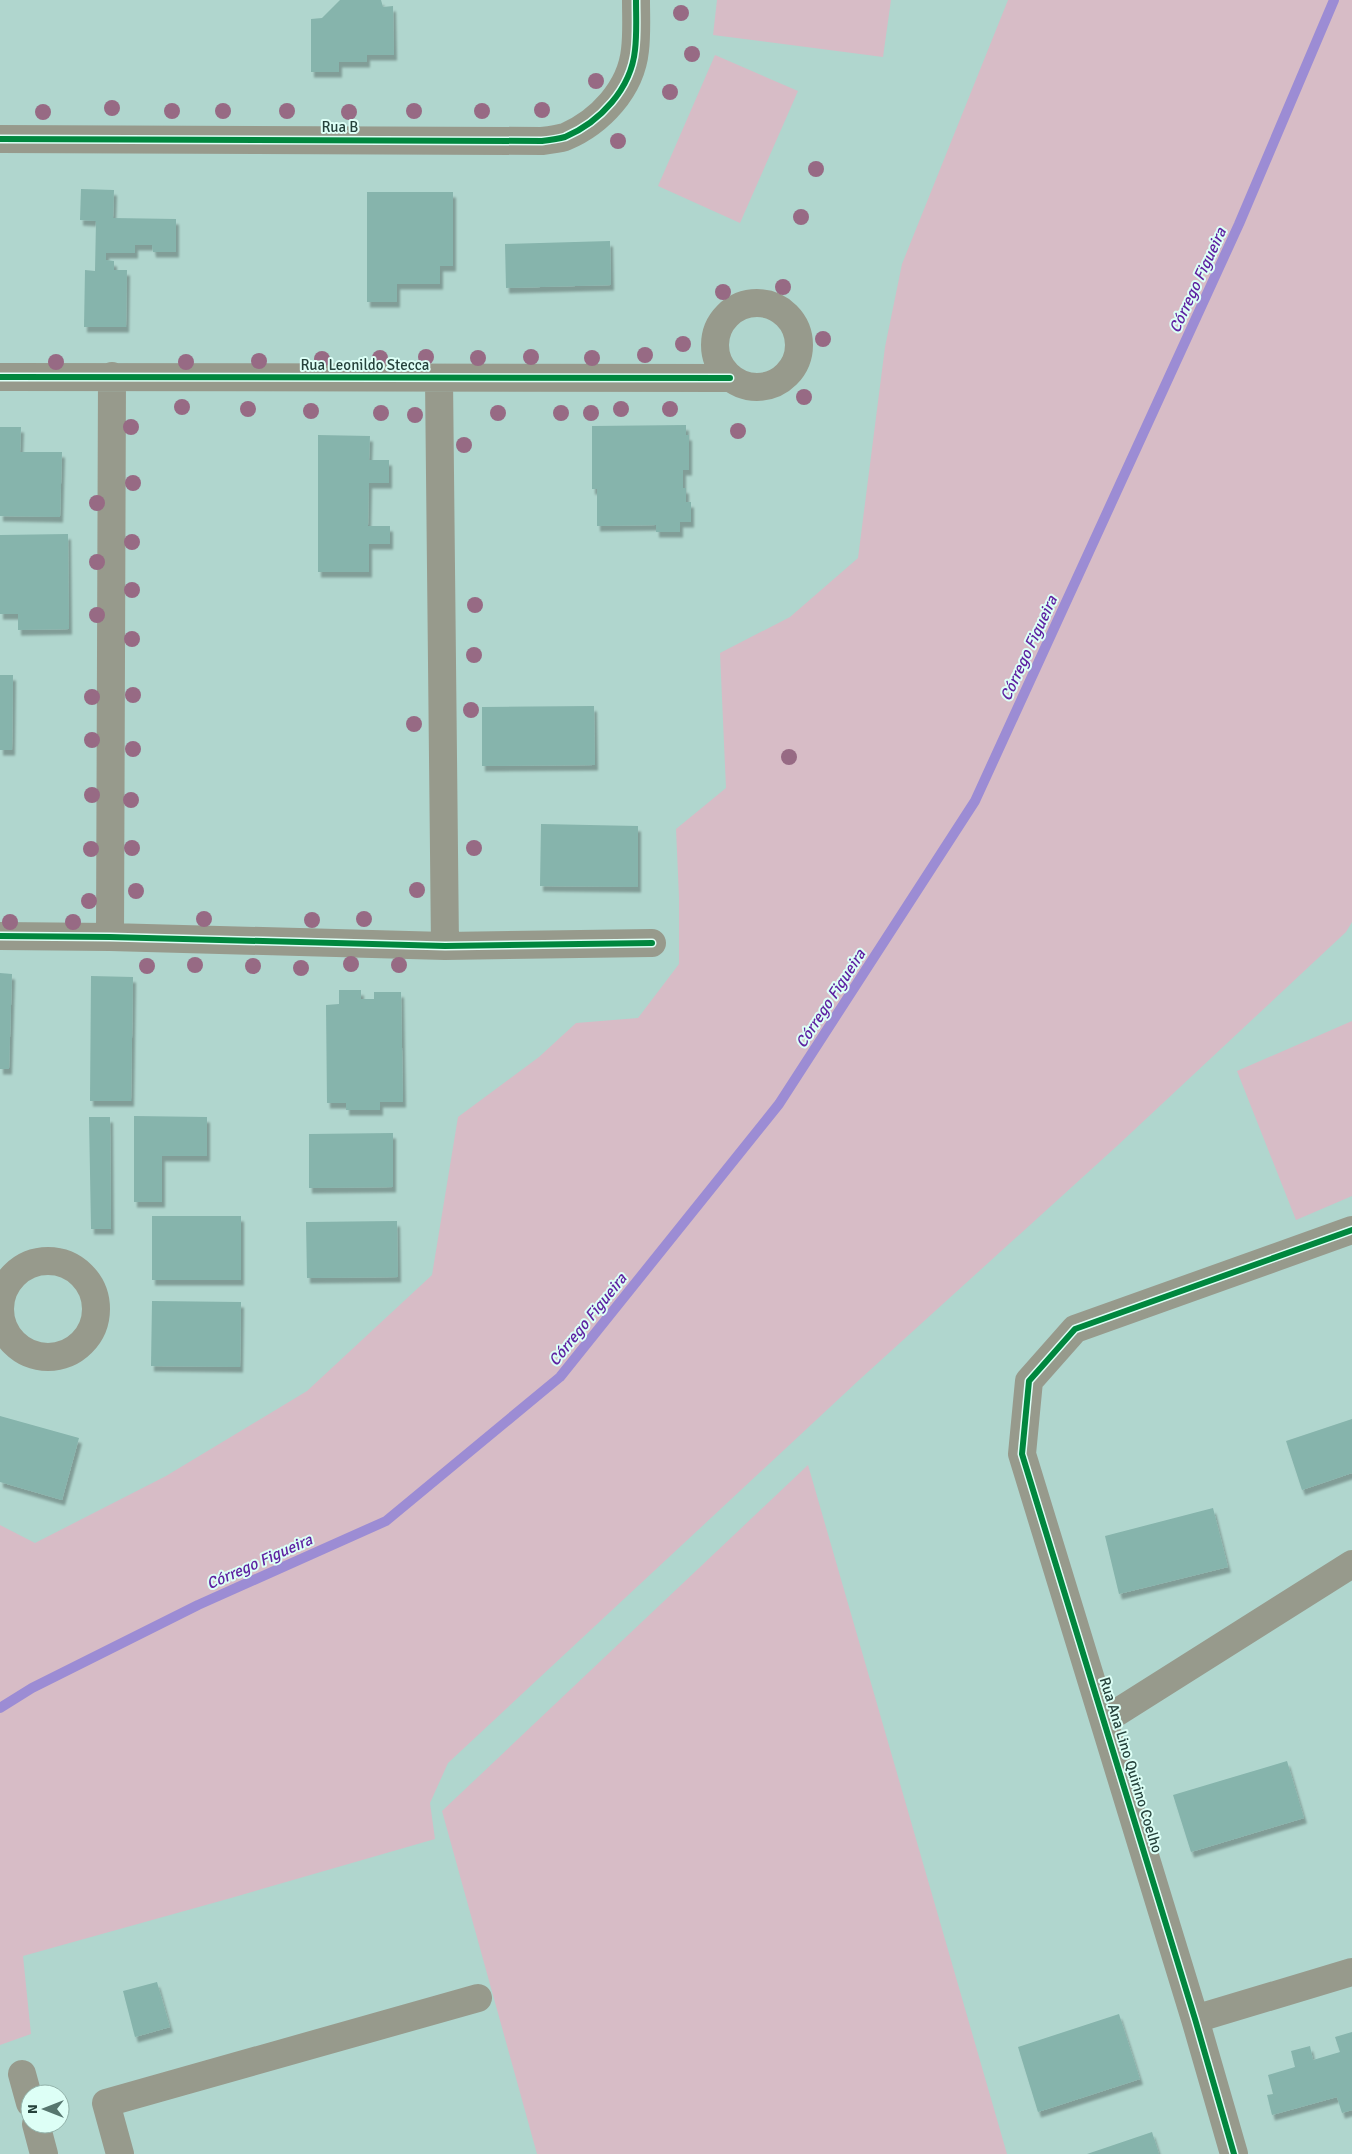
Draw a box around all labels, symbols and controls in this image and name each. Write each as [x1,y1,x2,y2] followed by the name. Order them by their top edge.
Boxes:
[322,118,358,136] street label: Rua B
[1165,224,1231,336] water label: Córrego Figueira
[301,356,429,374] street label: Rua Leonildo Stecca
[996,592,1062,704] water label: Córrego Figueira
[791,945,871,1052] water label: Córrego Figueira
[544,1268,632,1370] water label: Córrego Figueira
[203,1529,316,1594] water label: Córrego Figueira
[1096,1675,1166,1855] street label: Rua Ana Lino Quirino Coelho
[20,2084,70,2134] north arrow
[24,2104,41,2114] text: N

